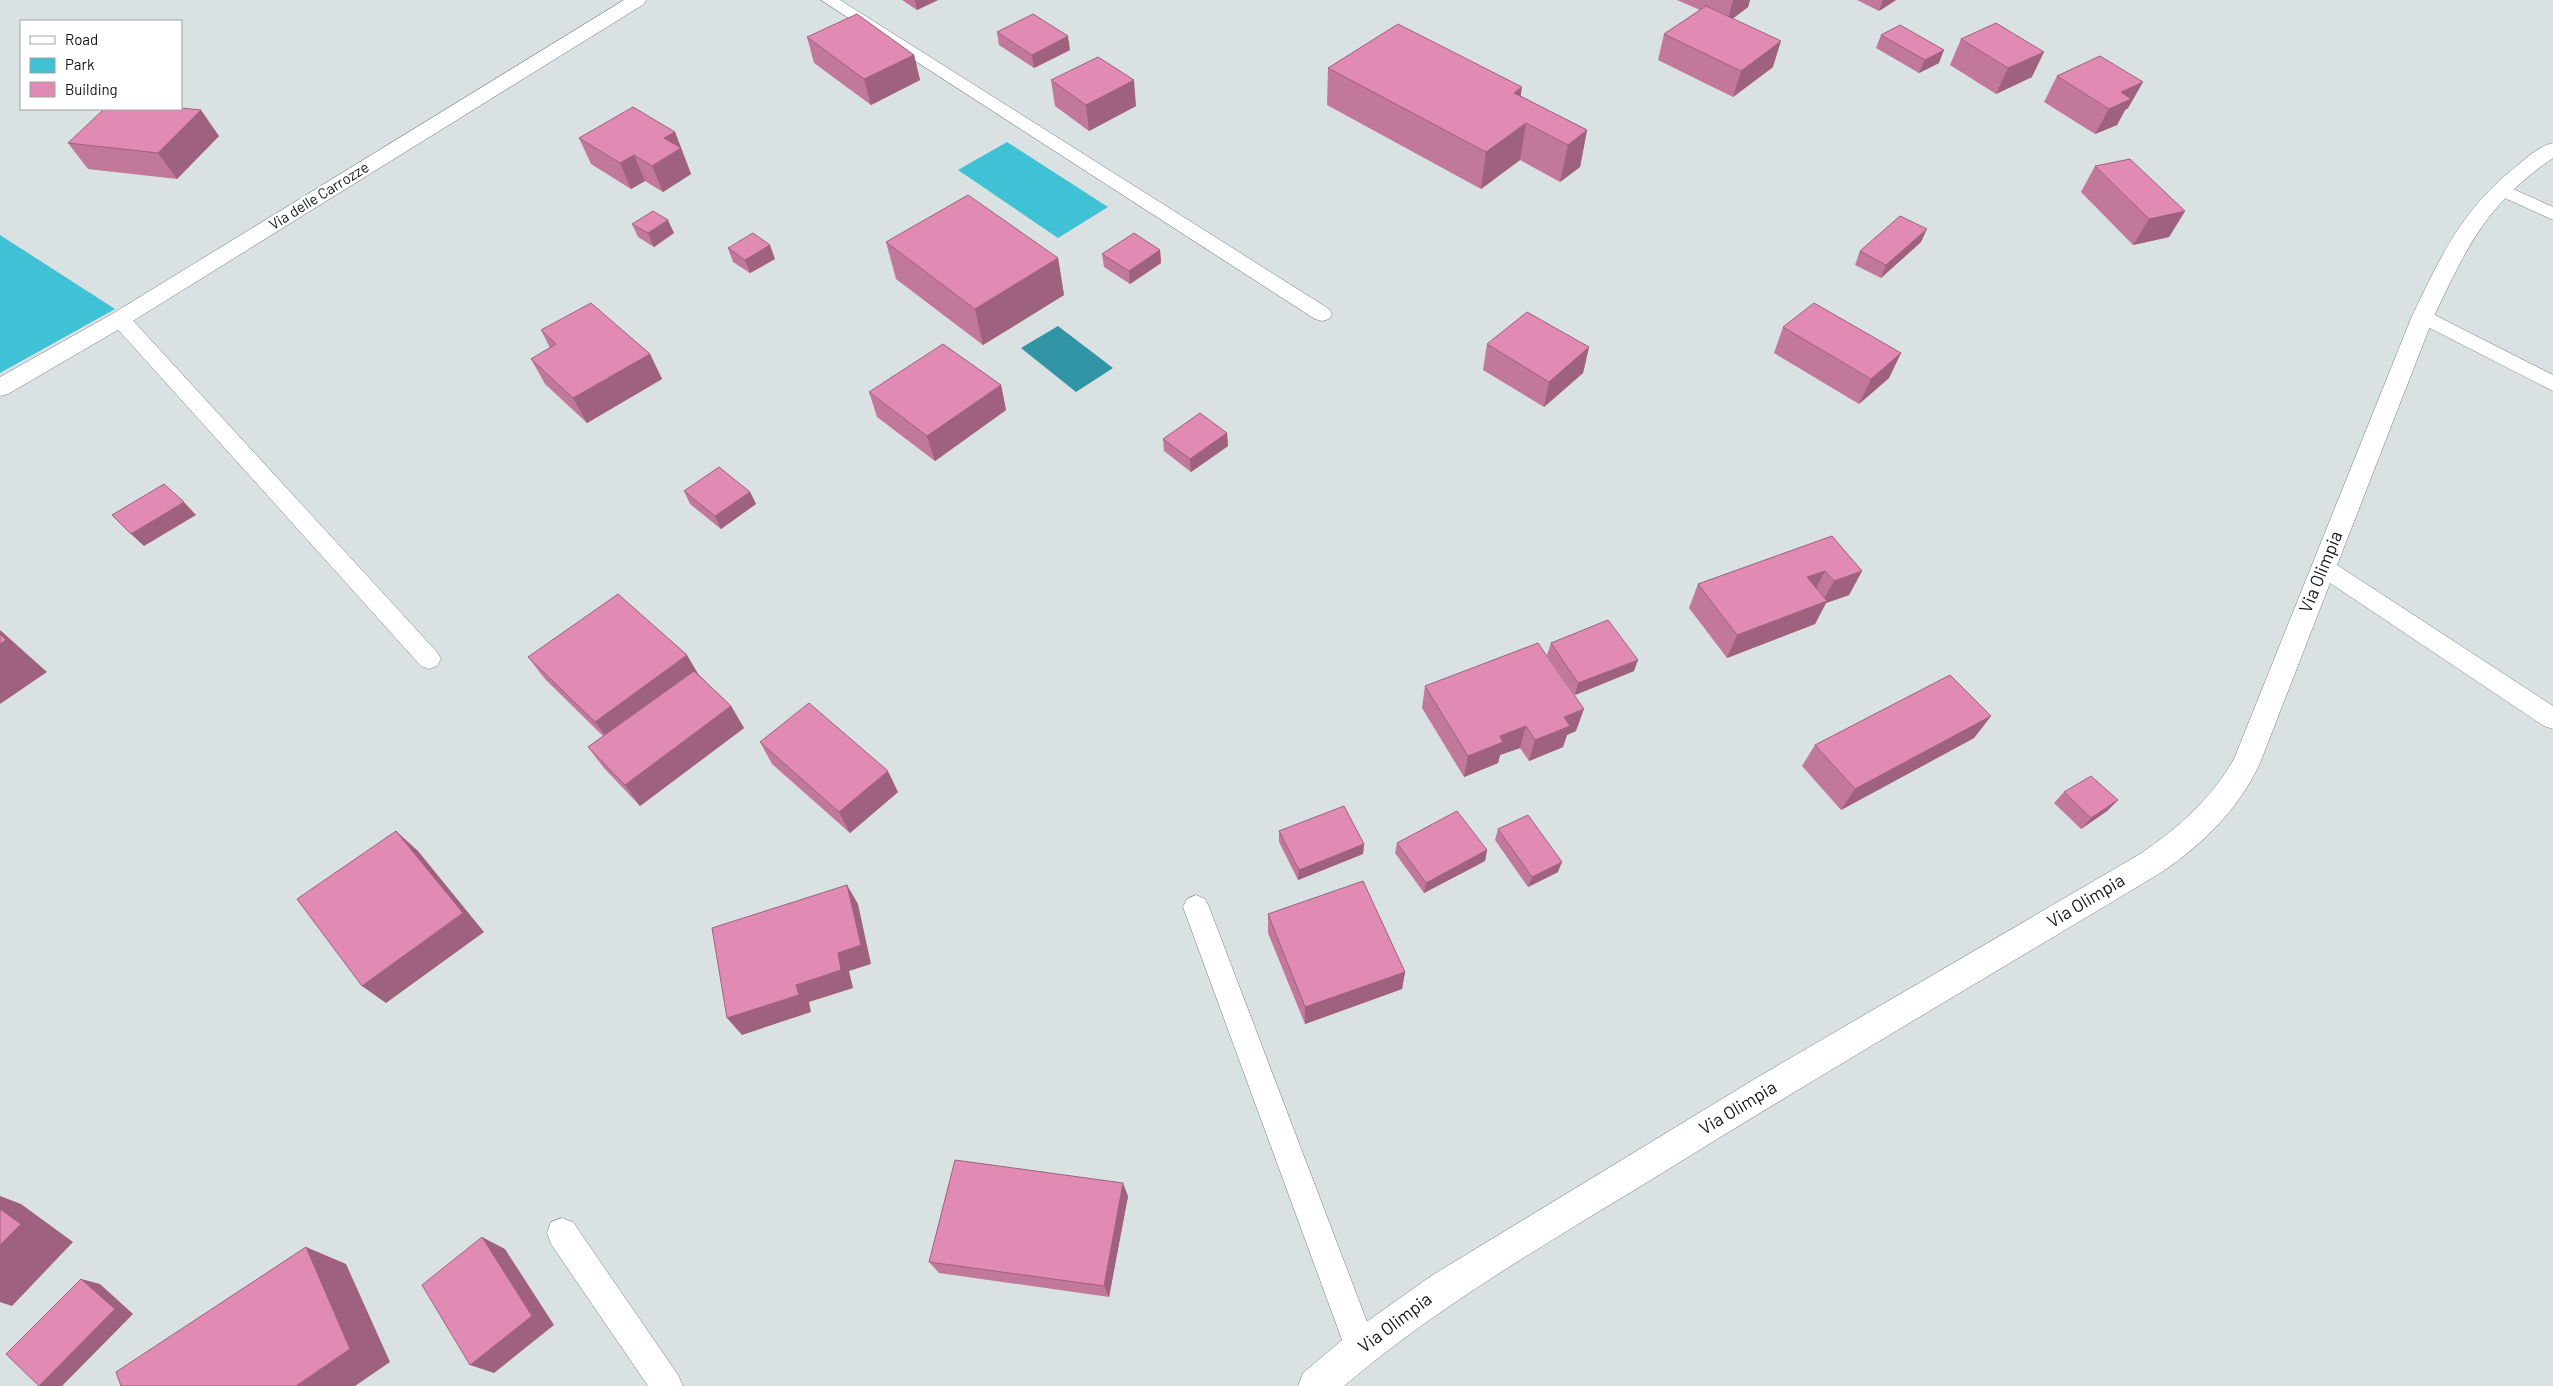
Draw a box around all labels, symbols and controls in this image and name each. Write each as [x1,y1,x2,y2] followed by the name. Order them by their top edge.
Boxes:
[20,20,182,110] legend
[65,30,98,48] text: Road
[65,55,95,73] text: Park
[65,80,118,98] text: Building
[265,157,372,233] street label: Via delle Carrozze
[2294,527,2346,616] street label: Via Olimpia
[2043,868,2128,932] street label: Via Olimpia
[1695,1075,1780,1139] street label: Via Olimpia
[1353,1287,1436,1357] street label: Via Olimpia

